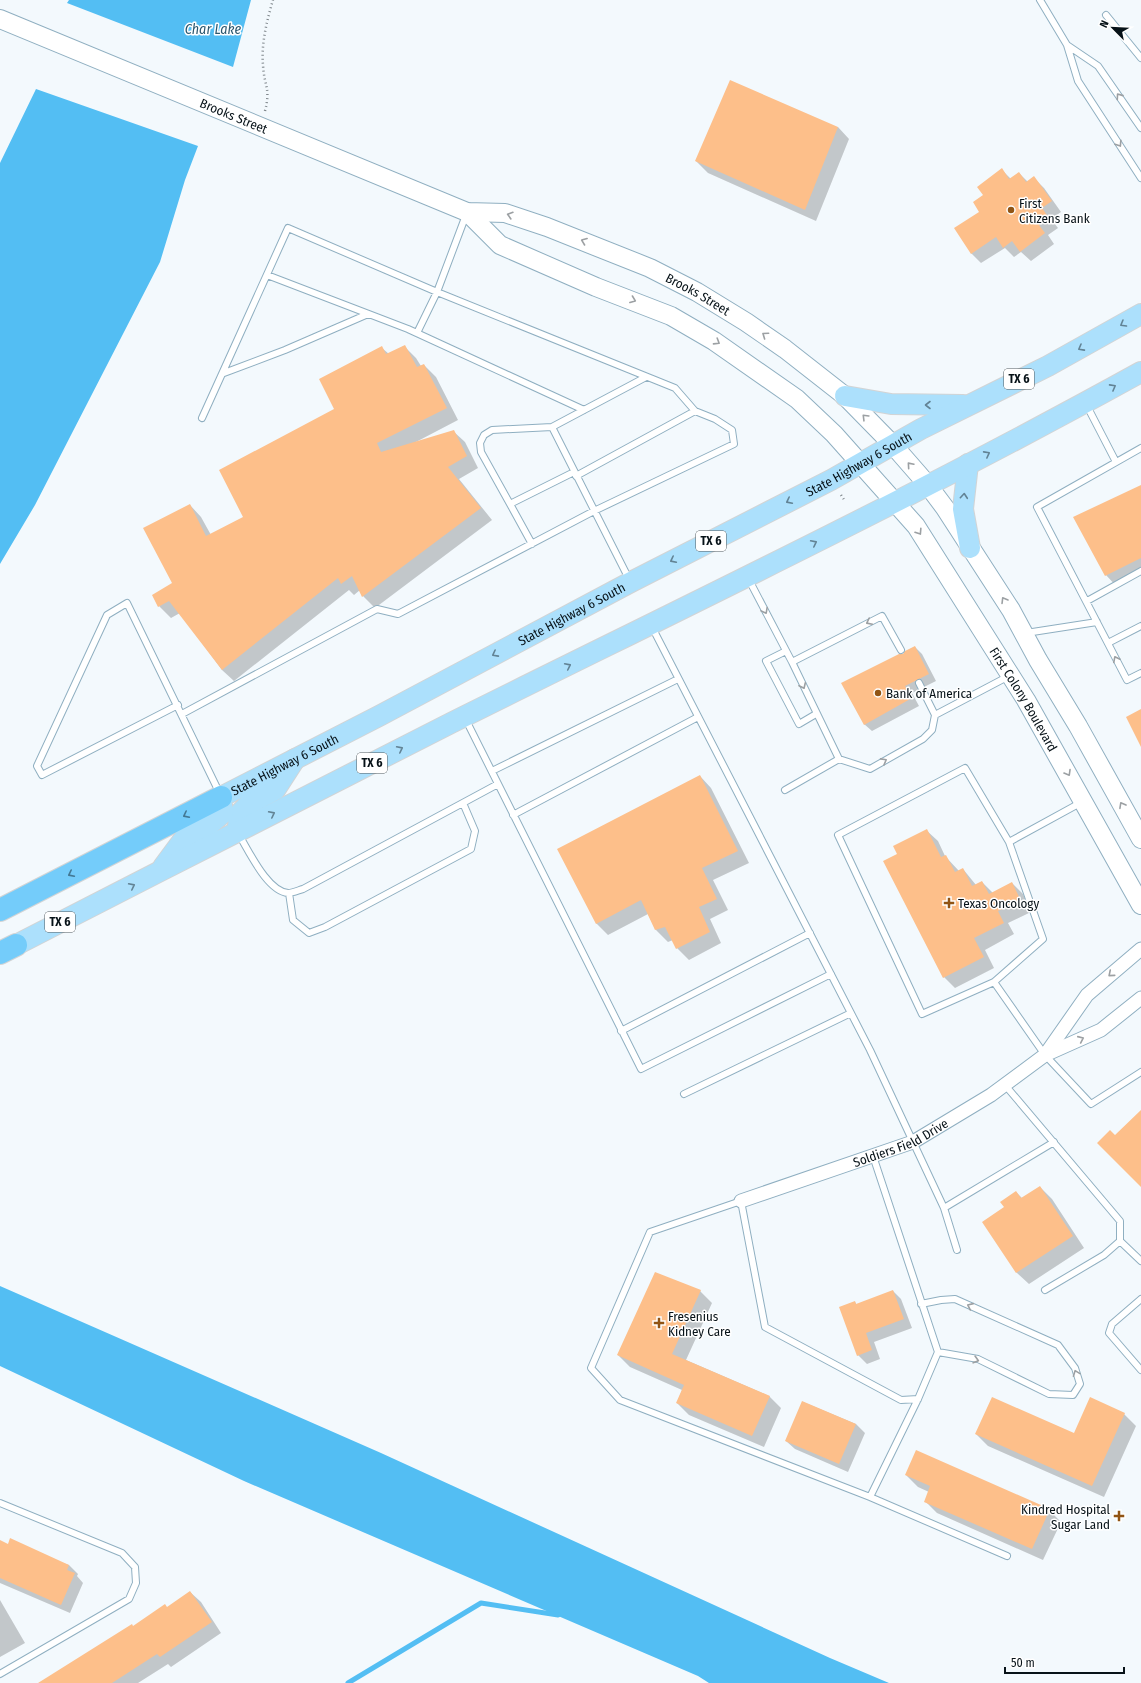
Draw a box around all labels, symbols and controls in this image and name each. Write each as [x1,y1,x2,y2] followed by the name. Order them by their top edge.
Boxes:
[1093,8,1133,48] north arrow
[1097,18,1112,30] text: N
[185,21,241,38] water label: Char Lake
[1116,93,1124,100] one-way arrow
[198,95,270,137] street label: Brooks Street
[1114,140,1121,147] one-way arrow
[1019,196,1091,226] place label: First Citizens Bank
[1006,205,1016,215] marker: First Citizens Bank
[507,211,514,220] one-way arrow
[581,238,588,246] one-way arrow
[663,270,733,319] street label: Brooks Street
[629,296,636,304] one-way arrow
[1120,320,1127,327] one-way arrow
[762,332,769,340] one-way arrow
[713,338,720,345] one-way arrow
[1078,343,1085,350] one-way arrow
[1004,369,1034,389] road number: TX 6
[1109,385,1116,392] one-way arrow
[925,401,931,409] one-way arrow
[862,414,870,422] one-way arrow
[803,429,914,500] street label: State Highway 6 South
[983,451,990,459] one-way arrow
[908,462,915,469] one-way arrow
[959,493,968,499] one-way arrow
[786,497,793,504] one-way arrow
[914,527,921,534] one-way arrow
[696,531,726,551] road number: TX 6
[810,540,817,547] one-way arrow
[670,556,678,563] one-way arrow
[516,580,628,649] street label: State Highway 6 South
[1002,597,1009,604] one-way arrow
[760,607,768,615] one-way arrow
[866,617,874,625] one-way arrow
[987,645,1060,754] street label: First Colony Boulevard
[492,649,499,657] one-way arrow
[1114,656,1121,663] one-way arrow
[564,663,571,671] one-way arrow
[798,682,806,690] one-way arrow
[886,686,972,701] place label: Bank of America
[873,688,883,698] marker: Bank of America
[228,731,341,799] street label: State Highway 6 South
[396,746,404,754] one-way arrow
[357,753,387,773] road number: TX 6
[880,758,887,766] one-way arrow
[1063,769,1070,776] one-way arrow
[1120,802,1127,809] one-way arrow
[183,810,191,817] one-way arrow
[268,811,275,819] one-way arrow
[67,869,75,877] one-way arrow
[127,883,135,890] one-way arrow
[958,896,1039,911] place label: Texas Oncology
[943,897,955,909] marker: Texas Oncology
[45,912,75,932] road number: TX 6
[1108,970,1116,977] one-way arrow
[1076,1036,1084,1044] one-way arrow
[851,1116,951,1170] street label: Soldiers Field Drive
[967,1303,974,1311] one-way arrow
[668,1309,731,1339] place label: Fresenius Kidney Care
[653,1317,665,1329] marker: Fresenius Kidney Care
[972,1355,979,1364] one-way arrow
[1073,1370,1081,1377] one-way arrow
[1021,1502,1111,1532] place label: Kindred Hospital Sugar Land
[1113,1510,1125,1522] marker: Kindred Hospital Sugar Land
[1005,1649,1124,1675] scale bar
[1011,1656,1035,1670] text: 50 m

